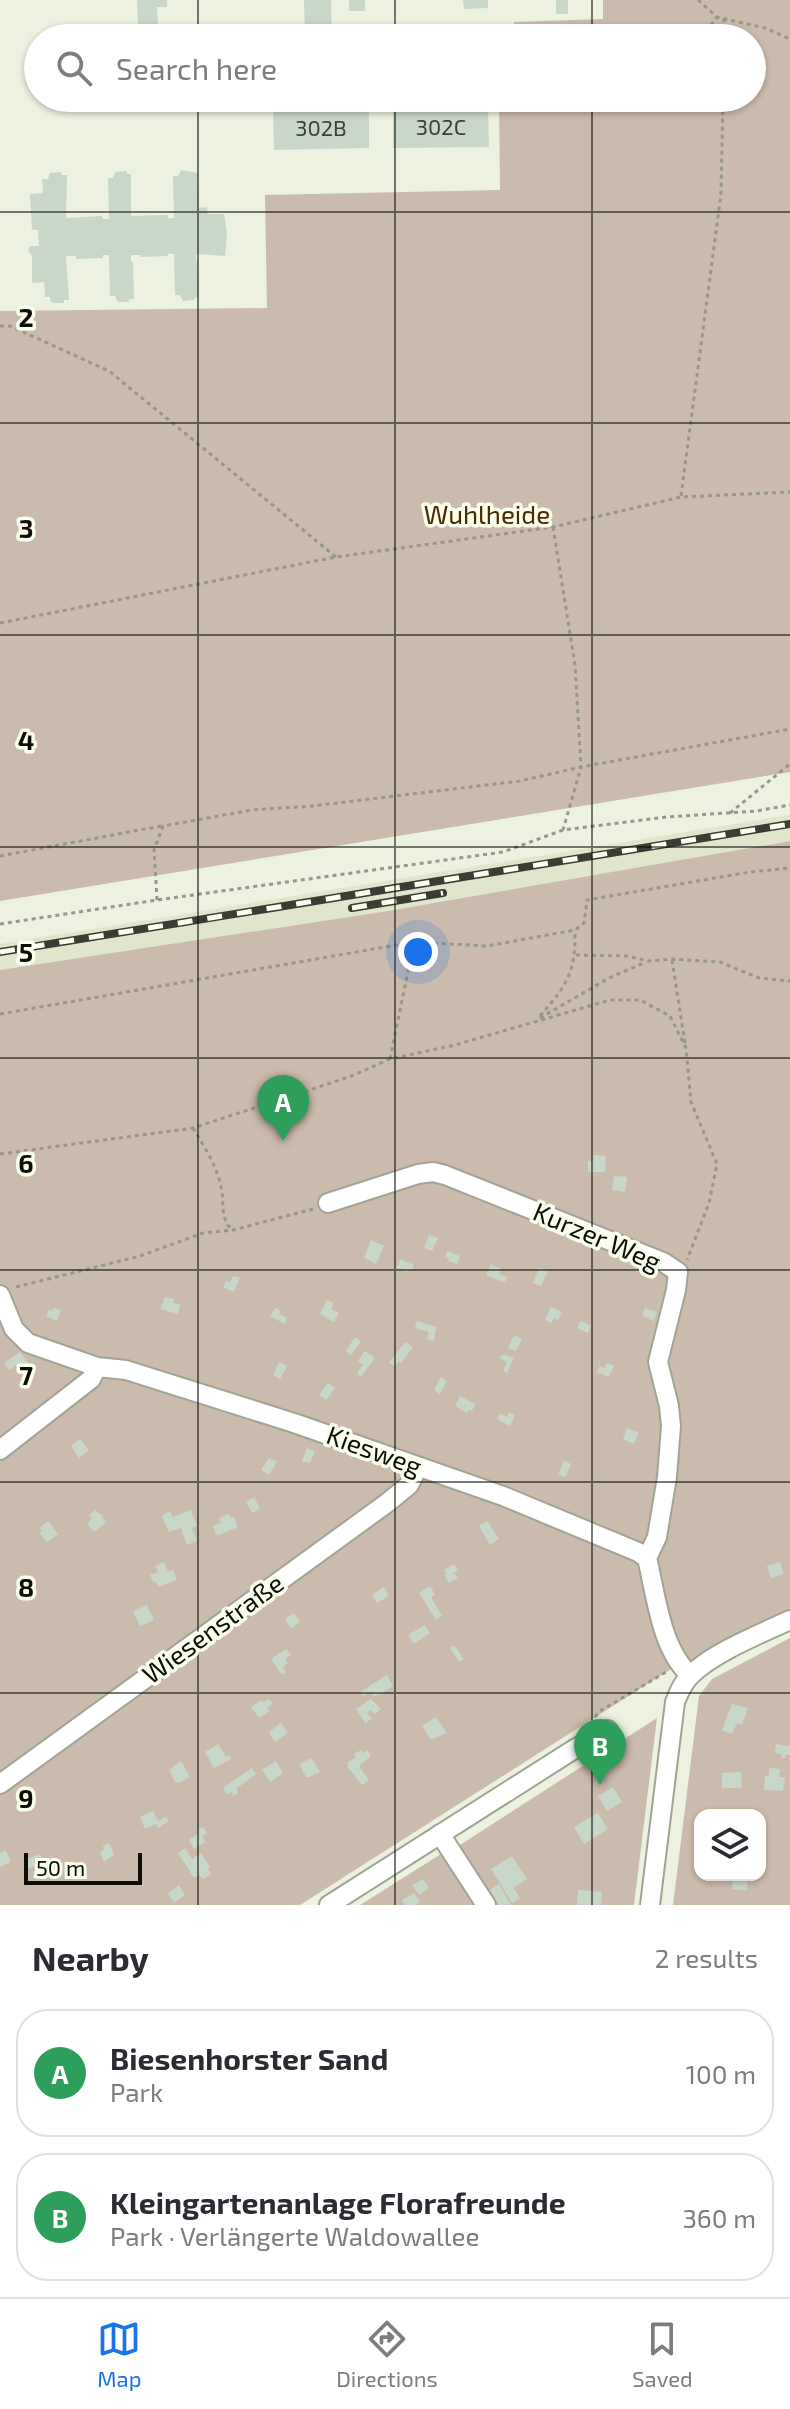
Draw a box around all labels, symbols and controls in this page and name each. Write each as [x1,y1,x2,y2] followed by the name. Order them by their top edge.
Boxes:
[24,24,766,112] search box
[52,46,96,90] icon: search
[116,50,277,86] text: Search here
[416,113,466,139] house number: 302C
[295,114,347,140] house number: 302B
[18,301,34,332] text: 2
[424,498,550,529] park label: Wuhlheide
[19,512,33,543] text: 3
[18,724,34,755] text: 4
[398,932,438,972] your location
[19,936,33,967] text: 5
[257,1075,309,1141] pin: A
[18,1147,34,1178] text: 6
[529,1195,666,1276] street label: Kurzer Weg
[19,1359,33,1390] text: 7
[323,1418,426,1481] street label: Kiesweg
[136,1566,289,1689] street label: Wiesenstraße
[18,1571,34,1602] text: 8
[574,1719,626,1785] pin: B
[18,1782,34,1813] text: 9
[694,1809,766,1881] map controls
[694,1809,766,1881] button: layers
[24,1849,142,1885] scale bar
[36,1854,85,1880] text: 50 m
[32,1937,149,1978] text: Nearby
[655,1942,758,1973] text: 2 results
[110,2040,388,2076] text: Biesenhorster Sand
[52,2058,68,2089] text: A
[686,2058,756,2089] text: 100 m
[110,2076,163,2107] text: Park
[110,2184,566,2220] text: Kleingartenanlage Florafreunde
[52,2202,68,2233] text: B
[682,2202,756,2233] text: 360 m
[110,2220,479,2251] text: Park · Verlängerte Waldowallee
[97,2317,141,2391] tab: Map
[336,2317,438,2391] tab: Directions
[632,2317,693,2391] tab: Saved

